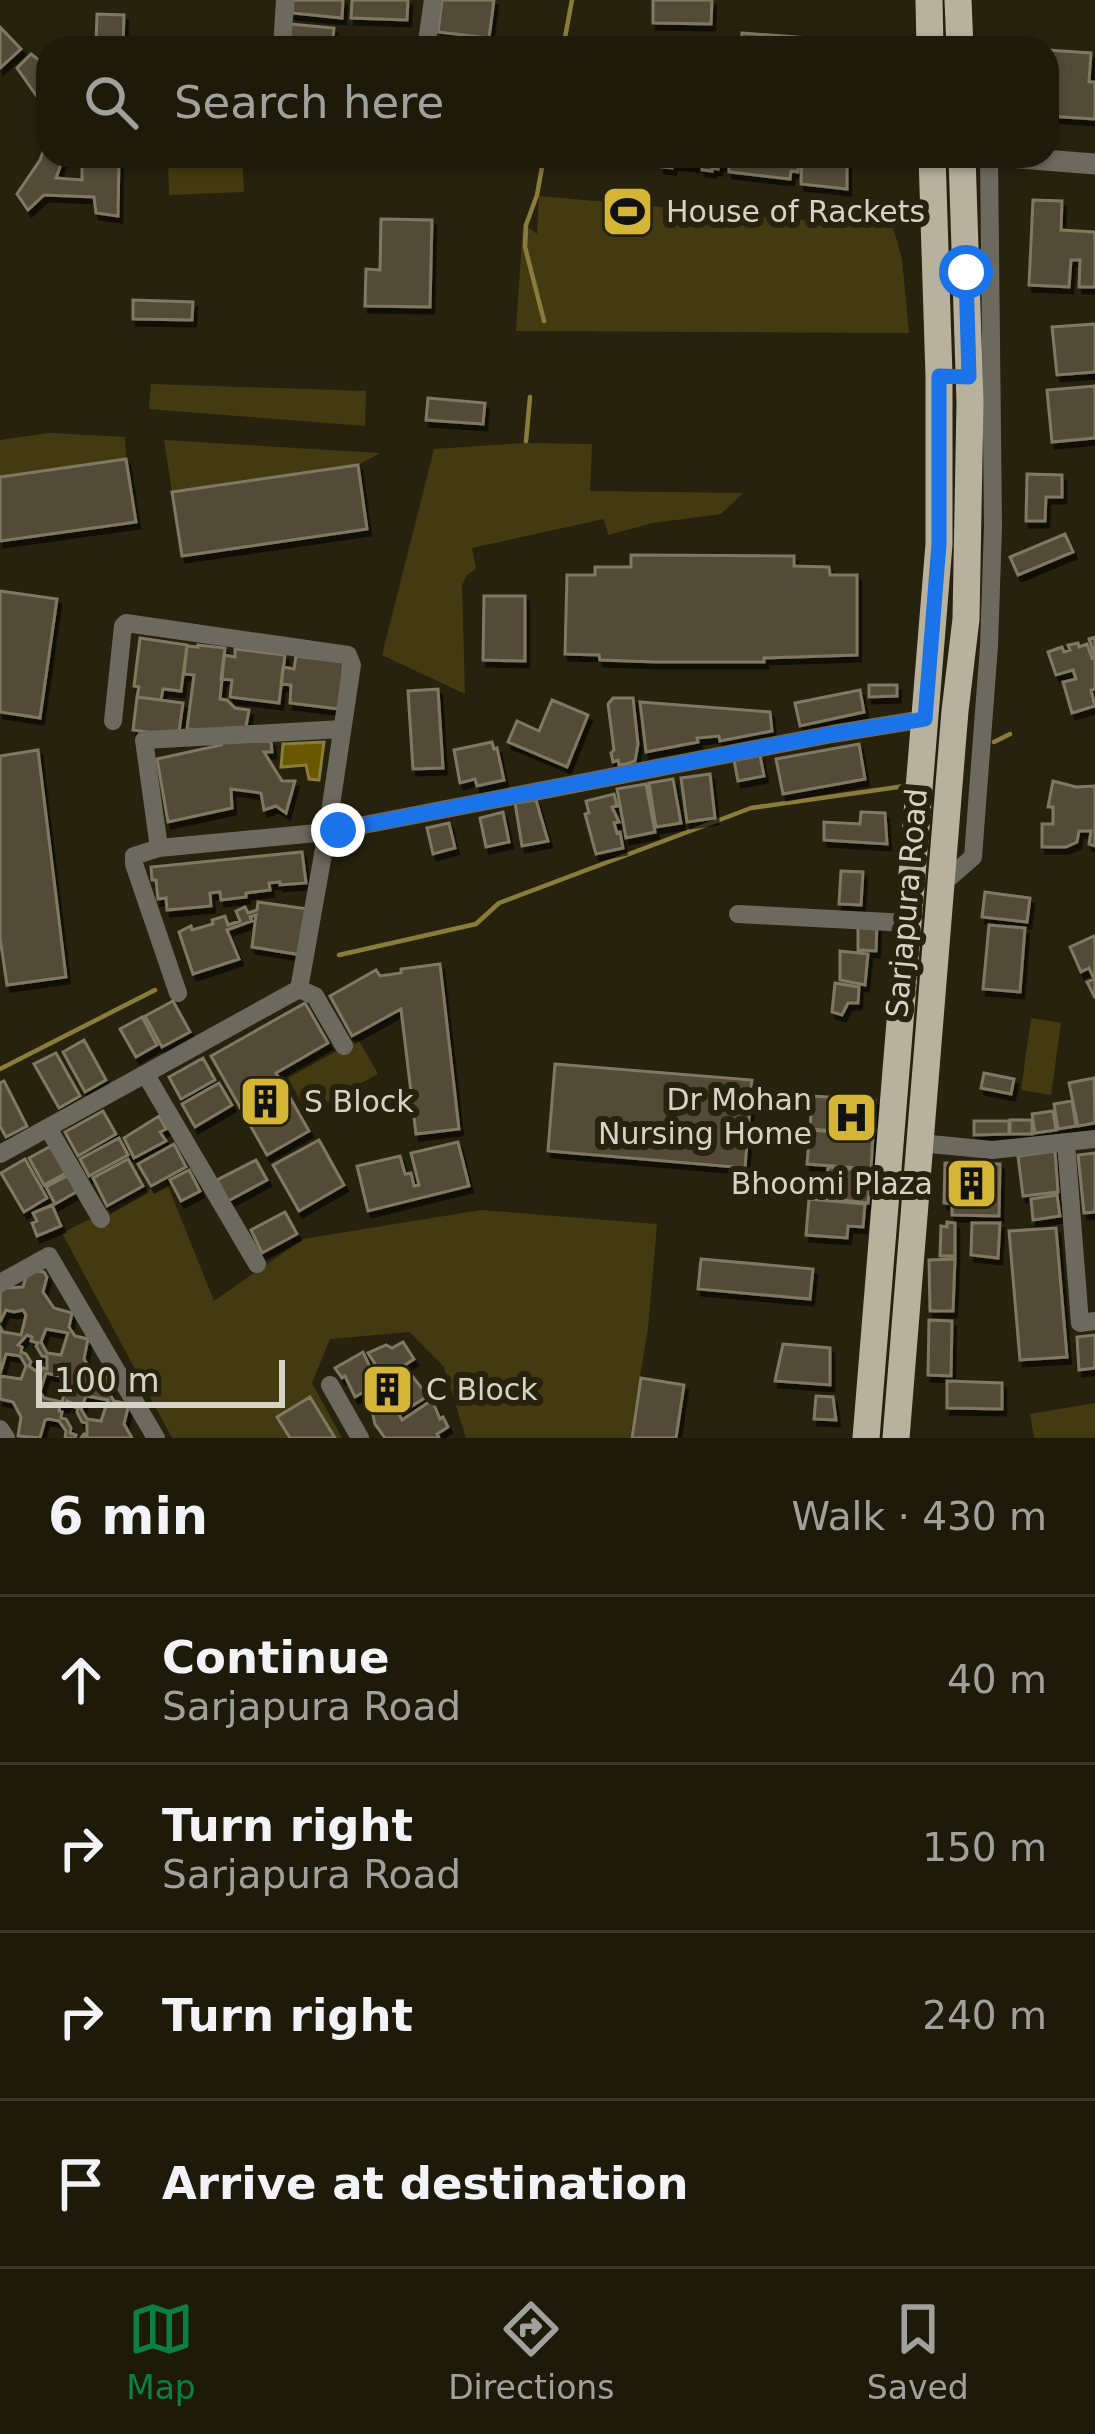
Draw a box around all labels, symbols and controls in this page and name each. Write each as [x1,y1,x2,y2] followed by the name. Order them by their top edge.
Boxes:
[36,36,1059,168] search box
[78,69,144,135] icon: search
[174,76,444,129] text: Search here
[599,184,655,240] sports icon: House of Rackets
[666,194,925,229] place label: House of Rackets
[939,245,993,299] route start
[879,787,934,1019] street label: Sarjapura Road
[311,803,365,857] route end
[237,1074,293,1130] building icon: S Block
[598,1082,812,1151] place label: Dr Mohan Nursing Home
[304,1084,414,1119] place label: S Block
[823,1089,879,1145] hospital icon: Dr Mohan Nursing Home
[944,1156,1000,1212] building icon: Bhoomi Plaza
[731,1166,933,1201] place label: Bhoomi Plaza
[36,1354,285,1407] scale bar
[54,1361,160,1400] text: 100 m
[359,1362,415,1418] building icon: C Block
[426,1372,538,1407] place label: C Block
[48,1487,208,1546] text: 6 min
[792,1494,1047,1539] text: Walk · 430 m
[162,1631,390,1684] text: Continue
[48,1647,114,1713] icon: ahead
[947,1657,1047,1702] text: 40 m
[162,1684,461,1729] text: Sarjapura Road
[162,1799,413,1852] text: Turn right
[48,1815,114,1881] icon: right
[922,1825,1047,1870] text: 150 m
[162,1852,461,1897] text: Sarjapura Road
[48,1983,114,2049] icon: right
[162,1989,413,2042] text: Turn right
[922,1993,1047,2038] text: 240 m
[48,2151,114,2217] icon: arrive
[162,2157,688,2210] text: Arrive at destination
[126,2296,196,2407] tab: Map
[448,2296,614,2407] tab: Directions
[867,2296,969,2407] tab: Saved

